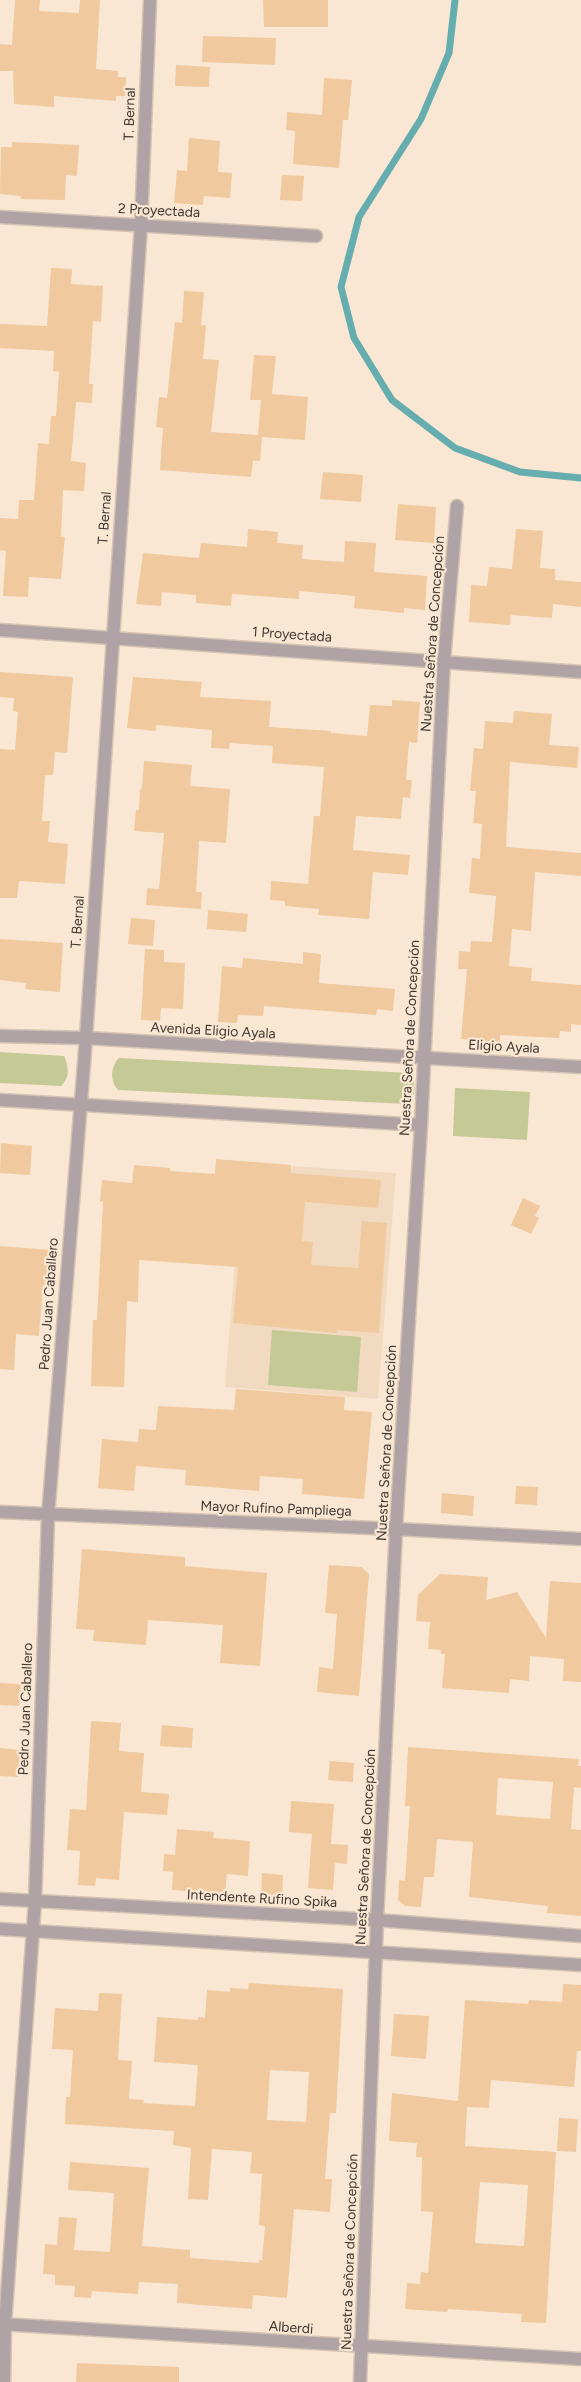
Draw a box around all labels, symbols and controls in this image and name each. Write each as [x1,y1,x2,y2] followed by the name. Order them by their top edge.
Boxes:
[121,87,139,141] street label: T. Bernal
[118,200,200,222] street label: 2 Proyectada
[95,491,115,545] street label: T. Bernal
[418,535,448,733] street label: Nuestra Señora de Concepción
[251,624,333,646] street label: 1 Proyectada
[68,895,88,949] street label: T. Bernal
[396,939,424,1137] street label: Nuestra Señora de Concepción
[150,1019,276,1043] street label: Avenida Eligio Ayala
[468,1037,540,1057] street label: Eligio Ayala
[36,1237,62,1371] street label: Pedro Juan Caballero
[373,1344,401,1542] street label: Nuestra Señora de Concepción
[200,1498,352,1520] street label: Mayor Rufino Pampliega
[15,1642,37,1776] street label: Pedro Juan Caballero
[352,1748,380,1946] street label: Nuestra Señora de Concepción
[186,1887,338,1911] street label: Intendente Rufino Spika
[338,2154,362,2350] street label: Nuestra Señora de Concepción
[268,2318,314,2338] street label: Alberdi

